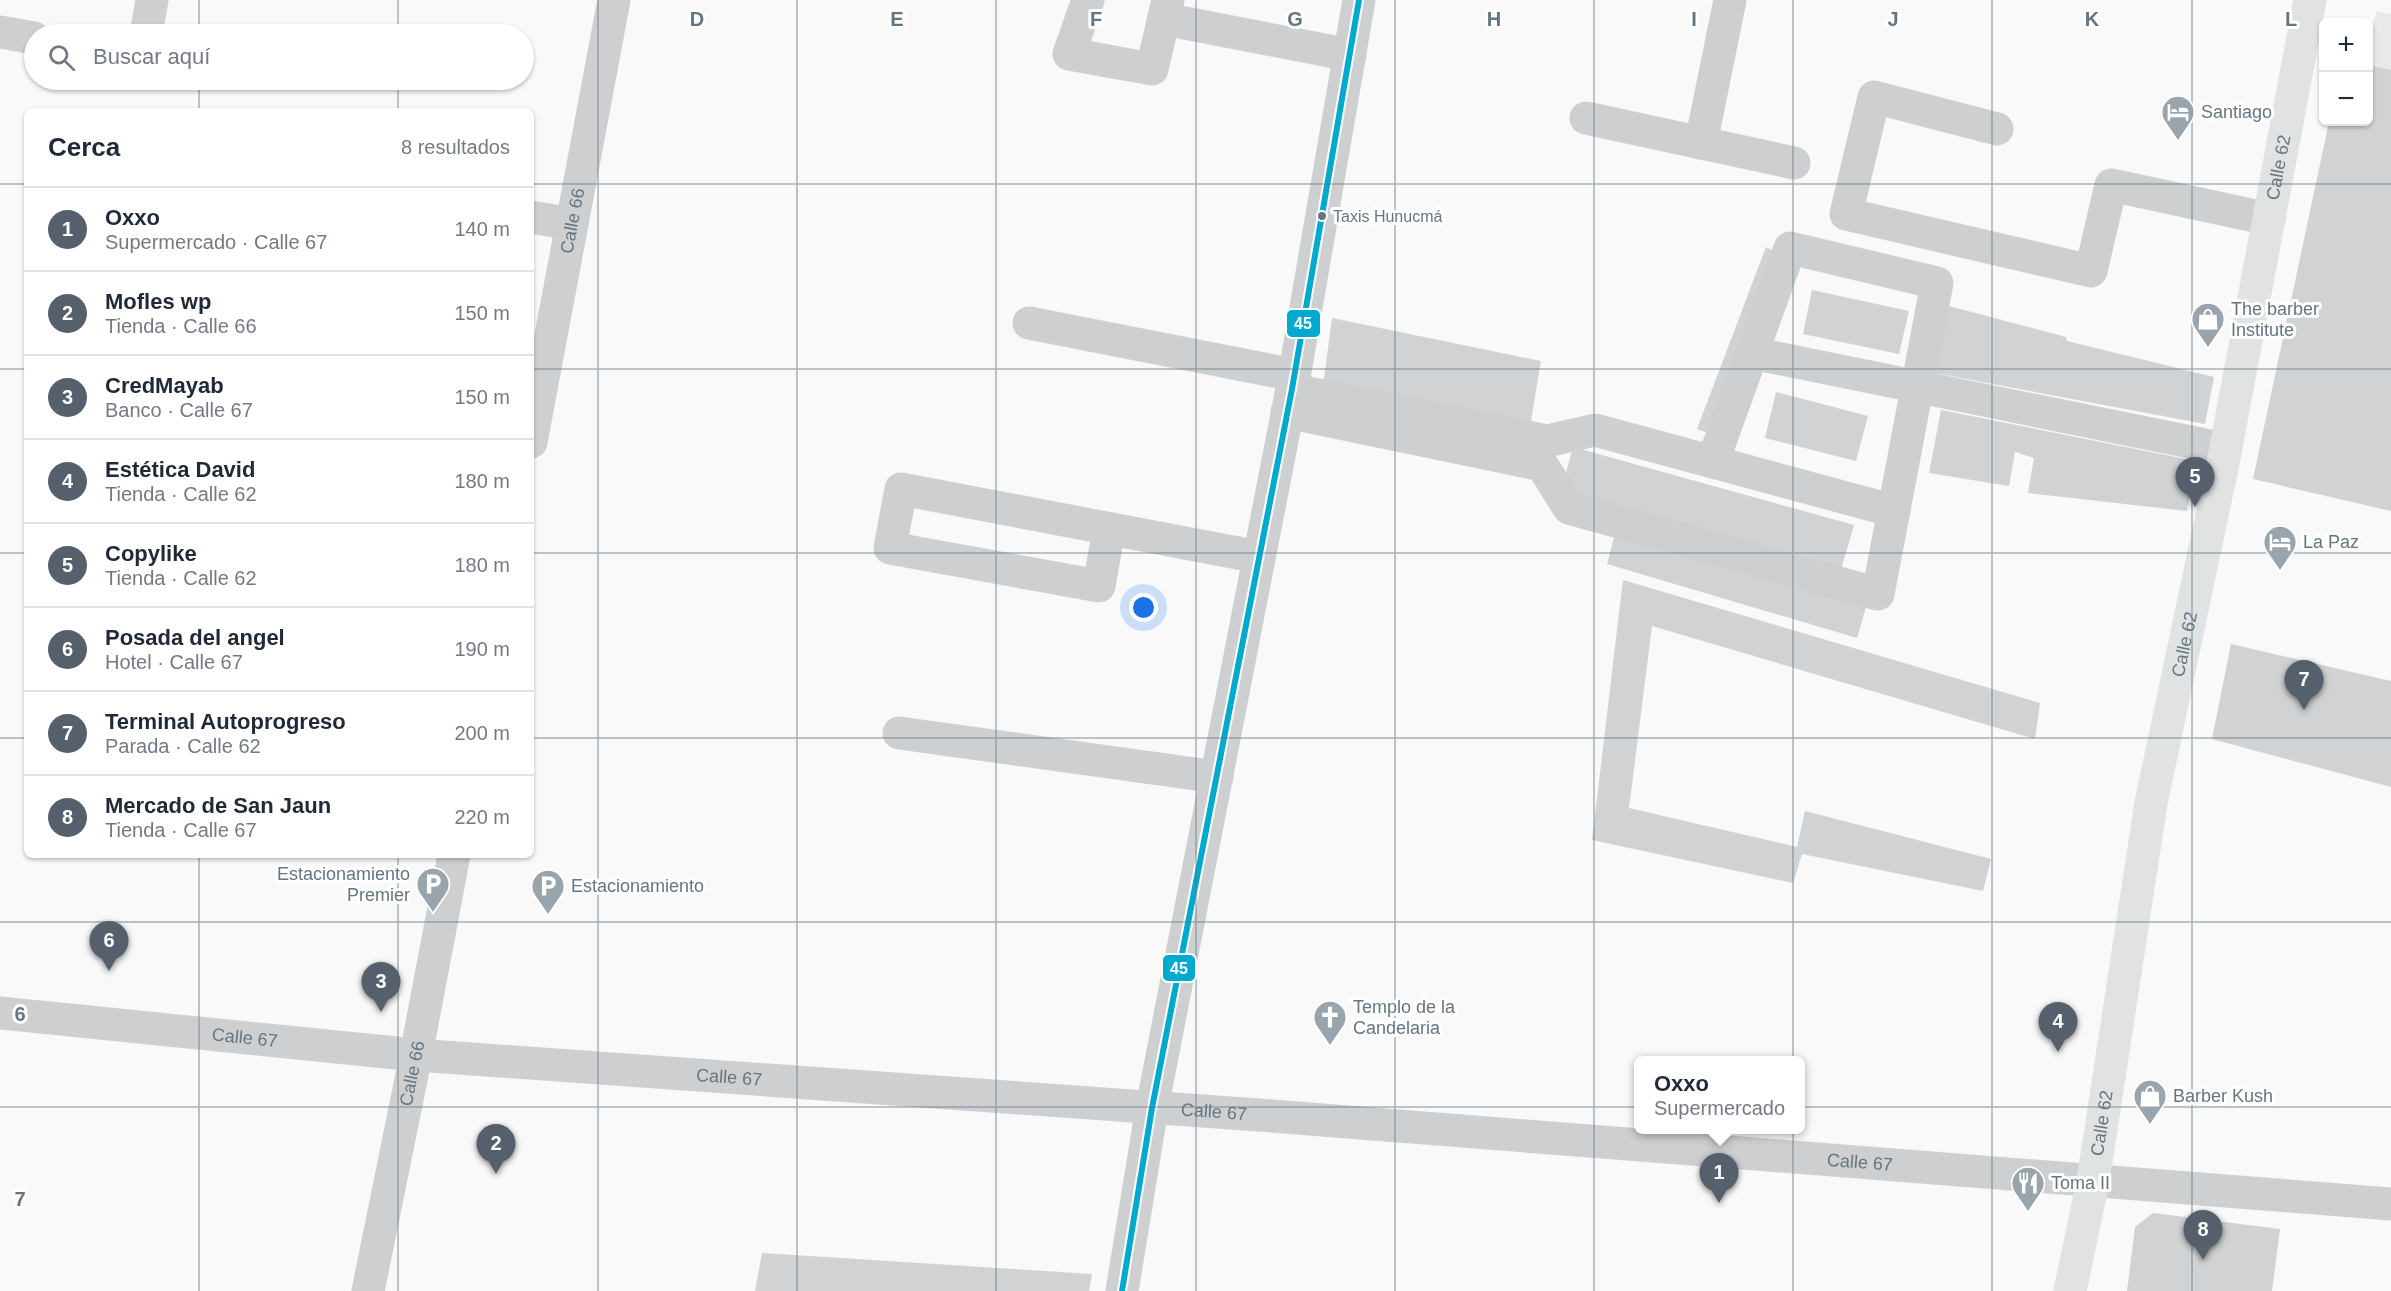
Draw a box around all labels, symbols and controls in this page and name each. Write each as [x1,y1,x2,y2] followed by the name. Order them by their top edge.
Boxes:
[690,8,704,30] text: D
[890,8,904,30] text: E
[1090,8,1102,30] text: F
[1287,8,1303,30] text: G
[1487,8,1501,30] text: H
[1691,8,1697,30] text: I
[1887,8,1899,30] text: J
[2085,8,2100,30] text: K
[2285,8,2297,30] text: L
[2319,18,2373,126] map controls
[2319,18,2373,72] button: +
[24,24,534,90] search box
[45,41,78,74] icon: search
[93,44,210,69] text: Buscar aquí
[2319,72,2373,126] button: −
[2160,94,2196,141] hotel icon: Santiago
[2201,102,2272,122] place label: Santiago
[48,132,120,162] text: Cerca
[2263,133,2294,202] street label: Calle 62
[401,136,510,158] text: 8 resultados
[557,187,588,255] street label: Calle 66
[105,205,160,230] text: Oxxo
[1333,208,1442,225] place label: Taxis Hunucmá
[1316,210,1328,222] marker: Taxis Hunucmá
[62,218,73,240] text: 1
[454,218,510,240] text: 140 m
[105,231,327,253] text: Supermercado · Calle 67
[105,289,211,314] text: Mofles wp
[2231,299,2319,340] place label: The barber Institute
[2190,301,2226,348] shop icon: The barber Institute
[62,302,73,324] text: 2
[454,302,510,324] text: 150 m
[1286,309,1321,338] line badge: 45
[105,315,257,337] text: Tienda · Calle 66
[1294,315,1312,332] text: 45
[105,373,224,398] text: CredMayab
[62,386,73,408] text: 3
[454,386,510,408] text: 150 m
[105,399,253,421] text: Banco · Calle 67
[105,457,255,482] text: Estética David
[2176,458,2214,507] pin: 5
[62,470,73,492] text: 4
[454,470,510,492] text: 180 m
[105,483,257,505] text: Tienda · Calle 62
[2262,524,2298,571] hotel icon: La Paz
[2303,532,2359,552] place label: La Paz
[105,541,197,566] text: Copylike
[62,554,73,576] text: 5
[454,554,510,576] text: 180 m
[105,567,257,589] text: Tienda · Calle 62
[1129,593,1158,622] your location
[2168,610,2201,679] street label: Calle 62
[105,625,285,650] text: Posada del angel
[62,638,73,660] text: 6
[454,638,510,660] text: 190 m
[105,651,243,673] text: Hotel · Calle 67
[2284,660,2324,710] pin: 7
[105,709,346,734] text: Terminal Autoprogreso
[62,722,73,744] text: 7
[454,722,510,744] text: 200 m
[105,735,261,757] text: Parada · Calle 62
[105,793,331,818] text: Mercado de San Jaun
[62,806,73,828] text: 8
[454,806,510,828] text: 220 m
[105,819,257,841] text: Tienda · Calle 67
[277,864,410,905] place label: Estacionamiento Premier
[415,866,451,913] parking icon: Estacionamiento Premier
[530,868,566,915] parking icon: Estacionamiento
[571,876,704,896] place label: Estacionamiento
[90,922,128,971] pin: 6
[1162,954,1196,982] line badge: 45
[1170,960,1188,977] text: 45
[362,962,400,1012] pin: 3
[1353,997,1456,1038] place label: Templo de la Candelaria
[1312,999,1348,1046] church icon: Templo de la Candelaria
[2038,1002,2078,1052] pin: 4
[14,1003,26,1025] text: 6
[211,1024,279,1051] street label: Calle 67
[396,1039,428,1108] street label: Calle 66
[1634,1056,1805,1134] popup
[695,1065,763,1090] street label: Calle 67
[1654,1071,1709,1096] text: Oxxo
[2132,1078,2168,1125] shop icon: Barber Kush
[2173,1086,2273,1106] place label: Barber Kush
[2087,1089,2117,1157] street label: Calle 62
[1654,1097,1785,1119] text: Supermercado
[1180,1099,1248,1124] street label: Calle 67
[476,1124,516,1174] pin: 2
[1826,1150,1894,1175] street label: Calle 67
[1700,1154,1738,1203] pin: 1
[2010,1165,2046,1212] restaurant icon: Toma II
[2051,1173,2110,1193] place label: Toma II
[14,1188,26,1210] text: 7
[2184,1210,2222,1260] pin: 8

